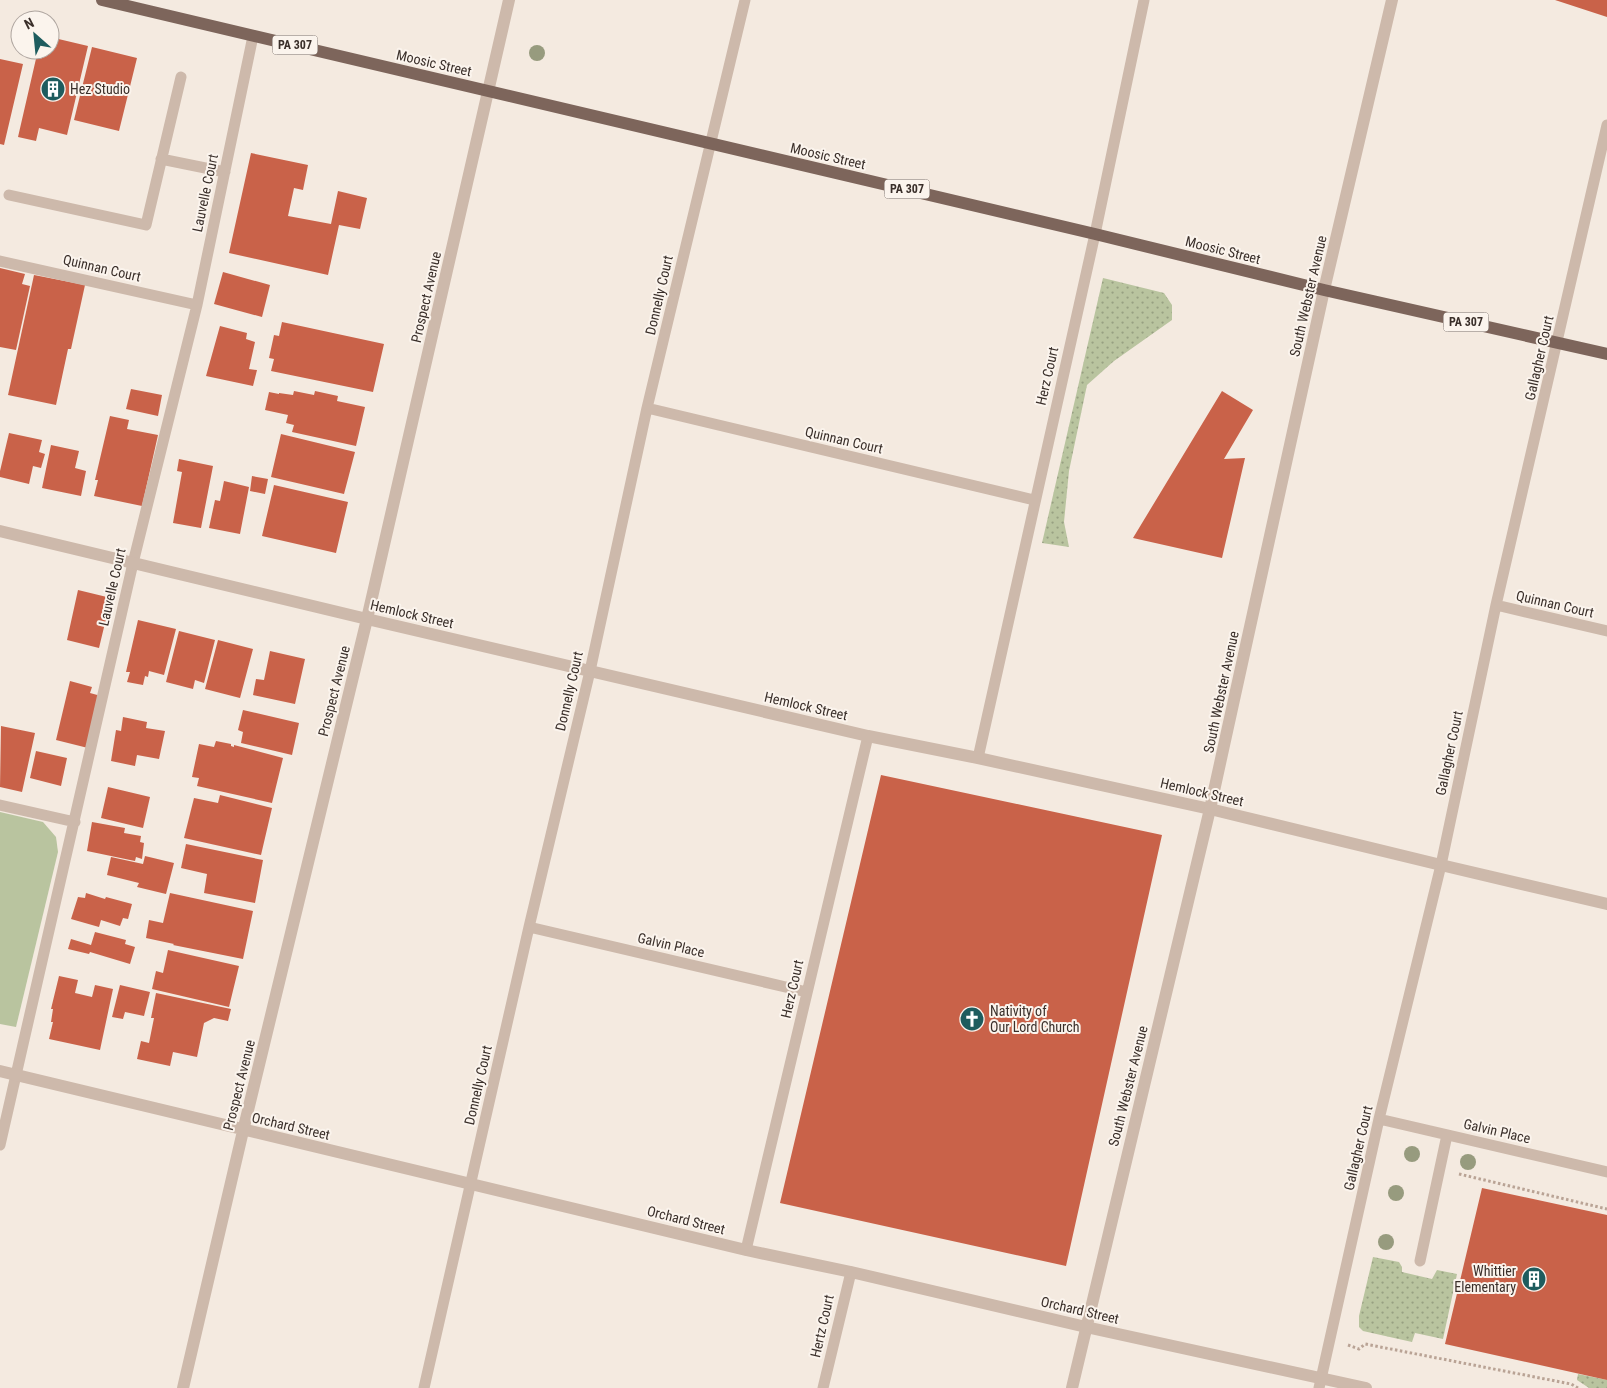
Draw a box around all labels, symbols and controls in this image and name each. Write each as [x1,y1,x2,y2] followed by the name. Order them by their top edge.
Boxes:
[10,10,60,60] north arrow
[22,14,37,32] text: N
[272,36,318,54] road number: PA 307
[395,47,473,79] street label: Moosic Street
[40,76,66,102] building icon: Hez Studio
[70,81,130,97] place label: Hez Studio
[789,140,867,172] street label: Moosic Street
[189,153,221,233] street label: Lauvelle Court
[884,180,930,198] road number: PA 307
[1184,233,1262,267] street label: Moosic Street
[1286,233,1330,358] street label: South Webster Avenue
[408,250,444,344] street label: Prospect Avenue
[62,251,142,285] street label: Quinnan Court
[642,254,676,336] street label: Donnelly Court
[1444,313,1488,332] road number: PA 307
[1521,314,1557,402] street label: Gallagher Court
[1033,345,1061,407] street label: Herz Court
[804,423,884,457] street label: Quinnan Court
[95,547,129,627] street label: Lauvelle Court
[1515,587,1595,621] street label: Quinnan Court
[369,597,455,631] street label: Hemlock Street
[1200,629,1242,754] street label: South Webster Avenue
[315,644,353,738] street label: Prospect Avenue
[552,650,586,732] street label: Donnelly Court
[763,689,849,723] street label: Hemlock Street
[1432,709,1466,797] street label: Gallagher Court
[1159,775,1245,809] street label: Hemlock Street
[636,930,706,961] street label: Galvin Place
[778,958,806,1020] street label: Herz Court
[990,1003,1079,1035] place label: Nativity of Our Lord Church
[959,1006,985,1032] church icon: Nativity of Our Lord Church
[1105,1024,1151,1148] street label: South Webster Avenue
[220,1038,258,1132] street label: Prospect Avenue
[461,1044,495,1126] street label: Donnelly Court
[1340,1104,1376,1192] street label: Gallagher Court
[250,1109,332,1143] street label: Orchard Street
[1462,1116,1532,1147] street label: Galvin Place
[645,1203,727,1237] street label: Orchard Street
[1454,1263,1516,1295] place label: Whittier Elementary
[1521,1266,1547,1292] building icon: Whittier Elementary
[807,1293,837,1359] street label: Hertz Court
[1039,1293,1121,1327] street label: Orchard Street

